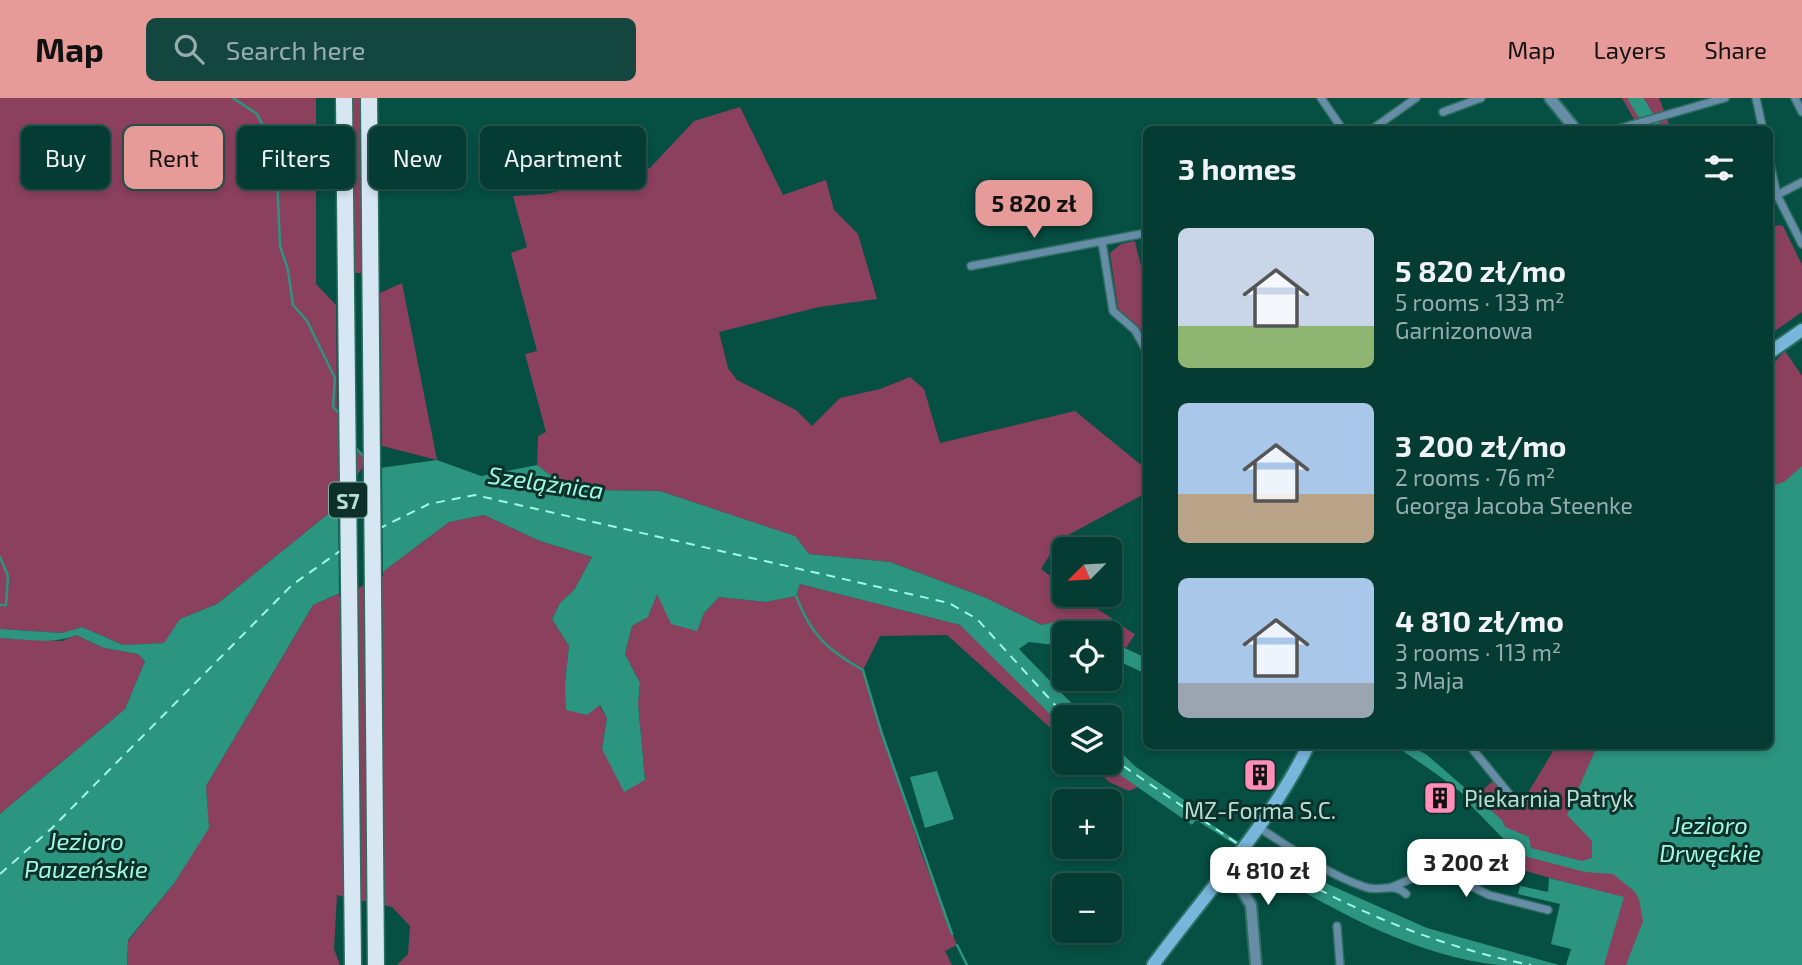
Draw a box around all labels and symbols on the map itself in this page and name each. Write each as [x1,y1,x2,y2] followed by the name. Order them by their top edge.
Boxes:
[962,180,1106,240] pin: 5 820 zł
[486,460,606,504] water label: Szelążnica
[329,482,367,518] road number: S7
[1052,537,1122,607] north arrow
[1241,756,1279,794] building icon: MZ-Forma S.C.
[1421,779,1459,817] building icon: Piekarnia Patryk
[1464,784,1634,812] place label: Piekarnia Patryk
[1184,796,1336,824] place label: MZ-Forma S.C.
[1659,810,1761,867] water label: Jezioro Drwęckie
[24,826,148,883] water label: Jezioro Pauzeńskie
[1394,840,1538,899] pin: 3 200 zł
[1196,848,1340,907] pin: 4 810 zł

